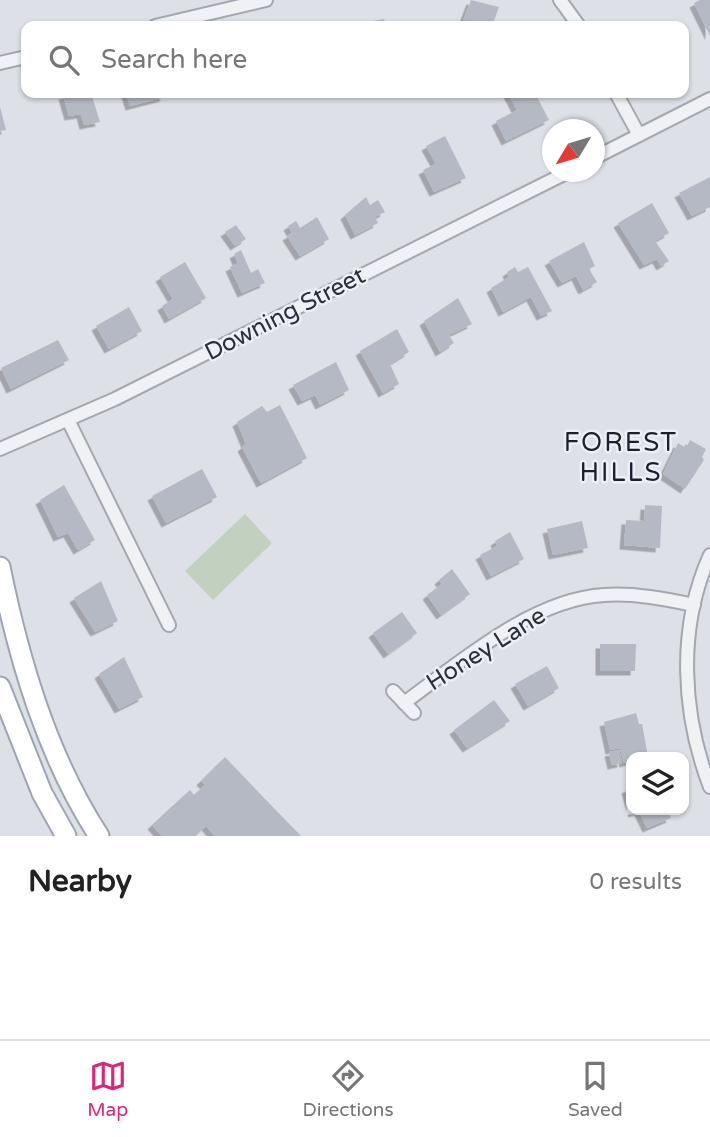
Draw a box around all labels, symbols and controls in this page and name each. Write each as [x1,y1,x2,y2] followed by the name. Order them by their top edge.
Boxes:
[21,21,689,98] search box
[45,41,83,79] icon: search
[101,44,247,75] text: Search here
[542,119,605,182] north arrow
[200,261,370,367] street label: Downing Street
[564,427,678,488] district label: FOREST HILLS
[421,601,551,697] street label: Honey Lane
[626,752,689,815] map controls
[626,752,689,815] button: layers
[28,863,132,900] text: Nearby
[589,868,682,896] text: 0 results
[87,1057,128,1121] tab: Map
[303,1057,394,1121] tab: Directions
[568,1057,623,1121] tab: Saved

